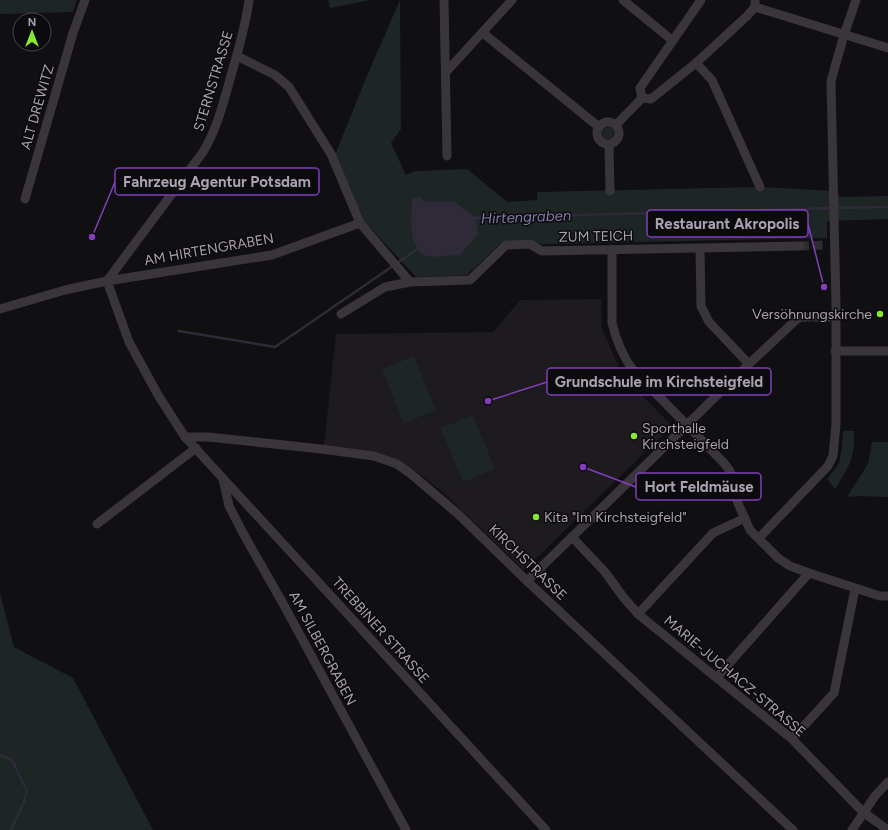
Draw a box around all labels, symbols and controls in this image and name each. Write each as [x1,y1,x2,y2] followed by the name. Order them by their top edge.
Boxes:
[12,12,52,52] north arrow
[28,16,36,29] text: N
[190,29,237,133] street label: STERNSTRASSE
[17,63,58,152] street label: ALT DREWITZ
[115,168,319,195] callout: Fahrzeug Agentur Potsdam
[123,173,311,191] text: Fahrzeug Agentur Potsdam
[481,206,571,228] water label: Hirtengraben
[647,210,808,237] callout: Restaurant Akropolis
[655,215,799,233] text: Restaurant Akropolis
[559,227,633,246] street label: ZUM TEICH
[143,230,275,269] street label: AM HIRTENGRABEN
[752,306,872,323] place label: Versöhnungskirche
[875,309,885,319] marker: Versöhnungskirche
[547,368,771,395] callout: Grundschule im Kirchsteigfeld
[555,373,763,391] text: Grundschule im Kirchsteigfeld
[642,420,729,453] place label: Sporthalle Kirchsteigfeld
[629,431,639,441] marker: Sporthalle Kirchsteigfeld
[636,473,761,500] callout: Hort Feldmäuse
[644,478,754,496] text: Hort Feldmäuse
[544,509,687,526] place label: Kita "Im Kirchsteigfeld"
[531,512,541,522] marker: Kita "Im Kirchsteigfeld"
[485,521,570,604] street label: KIRCHSTRASSE
[328,574,433,687] street label: TREBBINER STRASSE
[285,588,360,708] street label: AM SILBERGRABEN
[660,612,809,741] street label: MARIE-JUCHACZ-STRASSE

